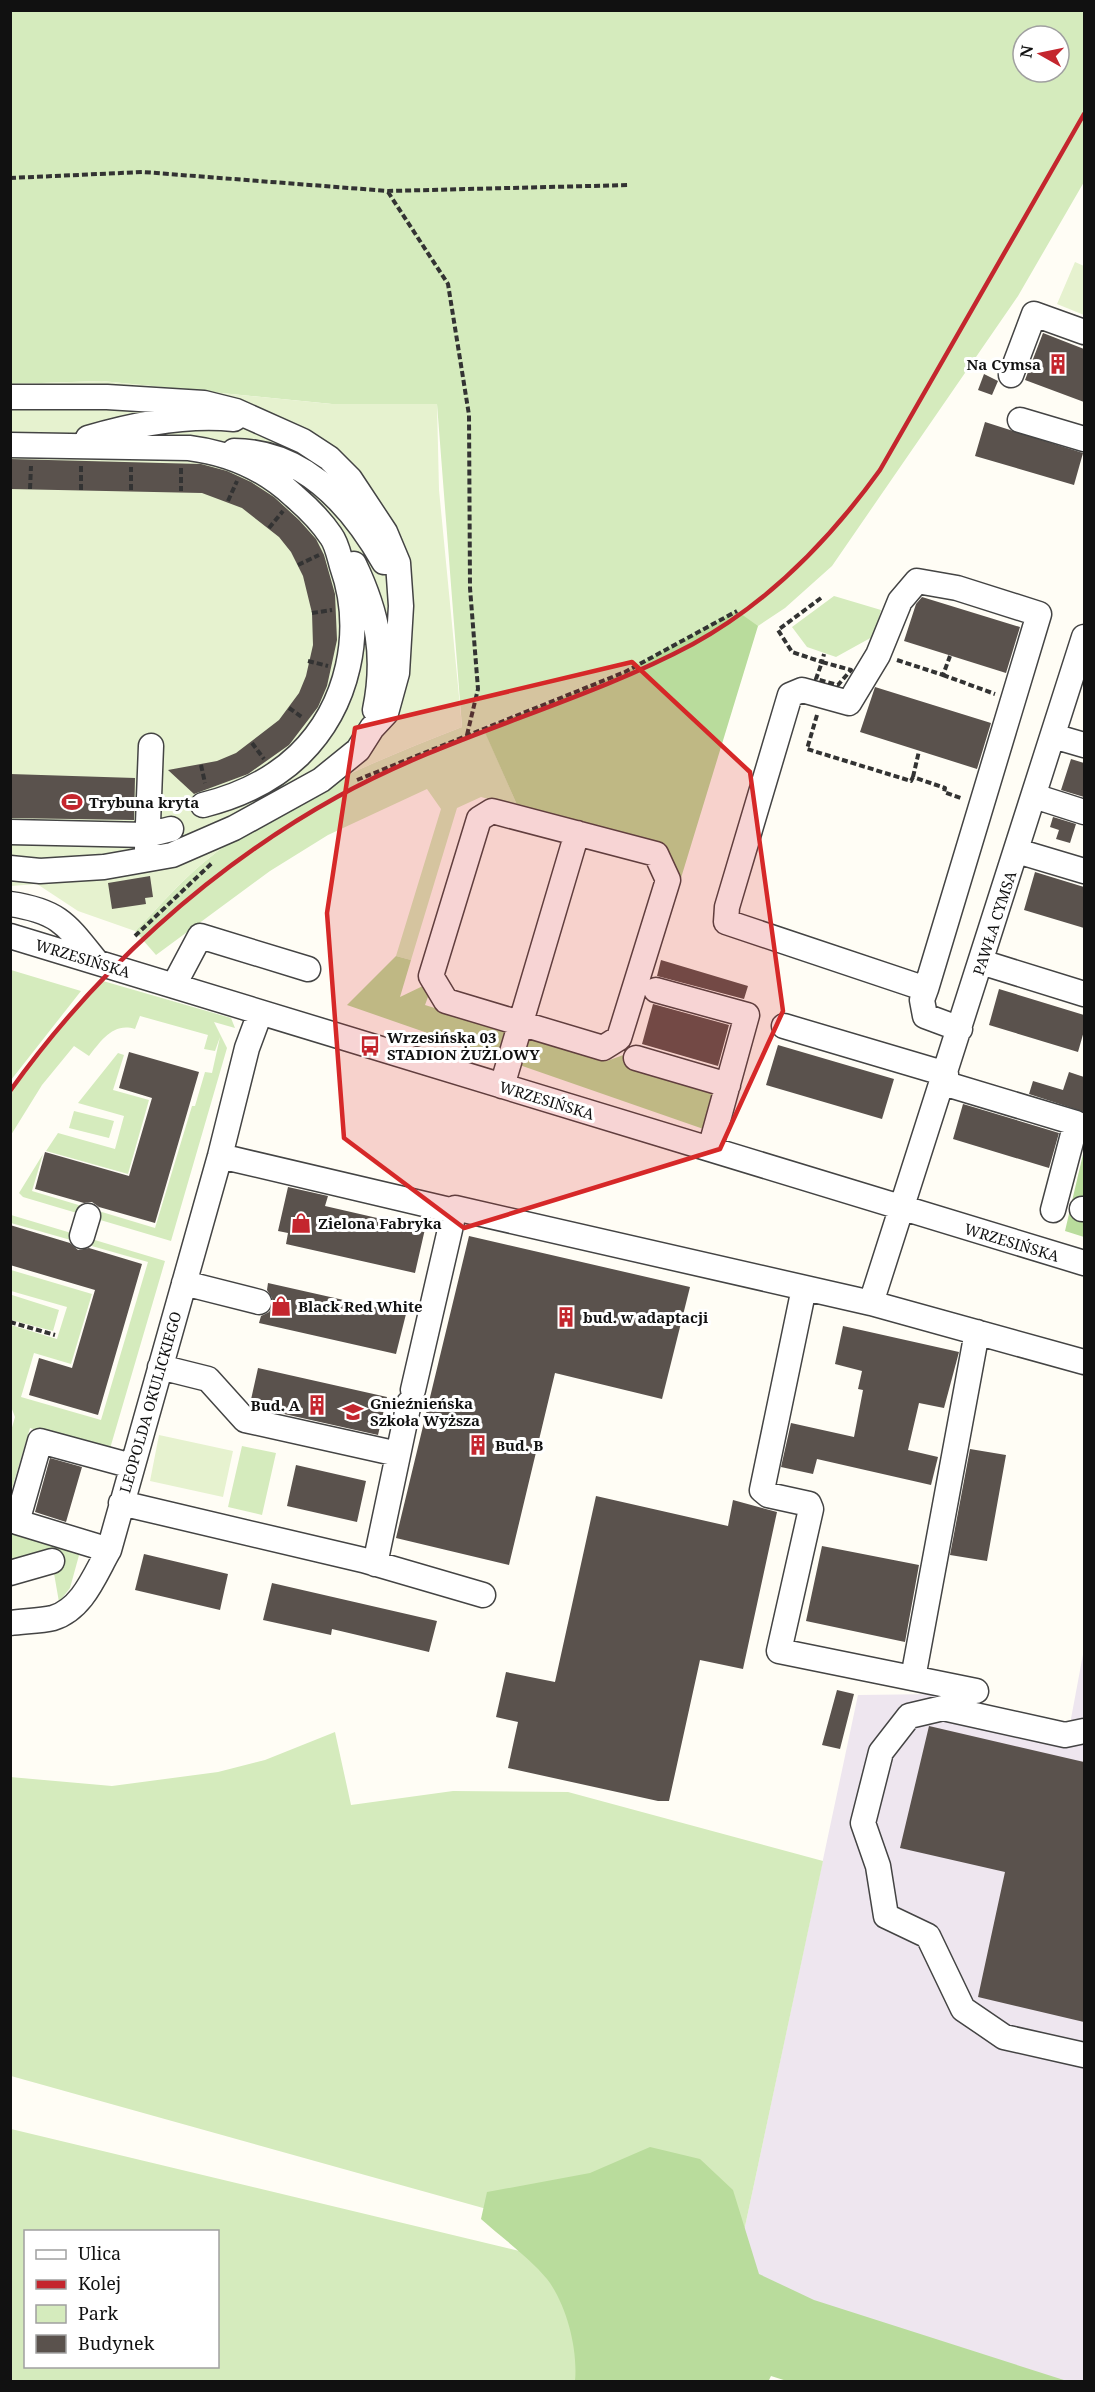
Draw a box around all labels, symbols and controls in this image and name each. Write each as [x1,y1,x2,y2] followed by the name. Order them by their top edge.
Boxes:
[1011,24,1071,84] north arrow
[1014,43,1038,60] text: N
[1046,352,1070,376] building icon: Na Cymsa
[967,354,1041,374] place label: Na Cymsa
[60,790,84,814] sports icon: Trybuna kryta
[89,792,199,812] place label: Trybuna kryta
[968,868,1020,978] street label: PAWŁA CYMSA
[33,934,133,982] street label: WRZESIŃSKA
[387,1027,540,1064] place label: Wrzesińska 03 STADION ŻUŻLOWY
[358,1034,382,1058] bus stop icon: Wrzesińska 03 STADION ŻUŻLOWY
[497,1076,597,1124] street label: WRZESIŃSKA
[289,1211,313,1235] shop icon: Zielona Fabryka
[318,1213,442,1233] place label: Zielona Fabryka
[962,1218,1062,1266] street label: WRZESIŃSKA
[269,1294,293,1318] shop icon: Black Red White
[298,1296,423,1316] place label: Black Red White
[554,1305,578,1329] building icon: bud. w adaptacji
[583,1307,709,1327] place label: bud. w adaptacji
[114,1309,186,1495] street label: LEOPOLDA OKULICKIEGO
[305,1393,329,1417] building icon: Bud. A
[370,1393,480,1430] place label: Gnieźnieńska Szkoła Wyższa
[251,1395,301,1415] place label: Bud. A
[341,1400,365,1424] school or university icon: Gnieźnieńska Szkoła Wyższa
[466,1433,490,1457] building icon: Bud. B
[495,1435,543,1455] place label: Bud. B
[24,2230,219,2368] legend
[78,2241,121,2265] text: Ulica
[78,2271,121,2295] text: Kolej
[78,2301,118,2325] text: Park
[78,2331,155,2355] text: Budynek

